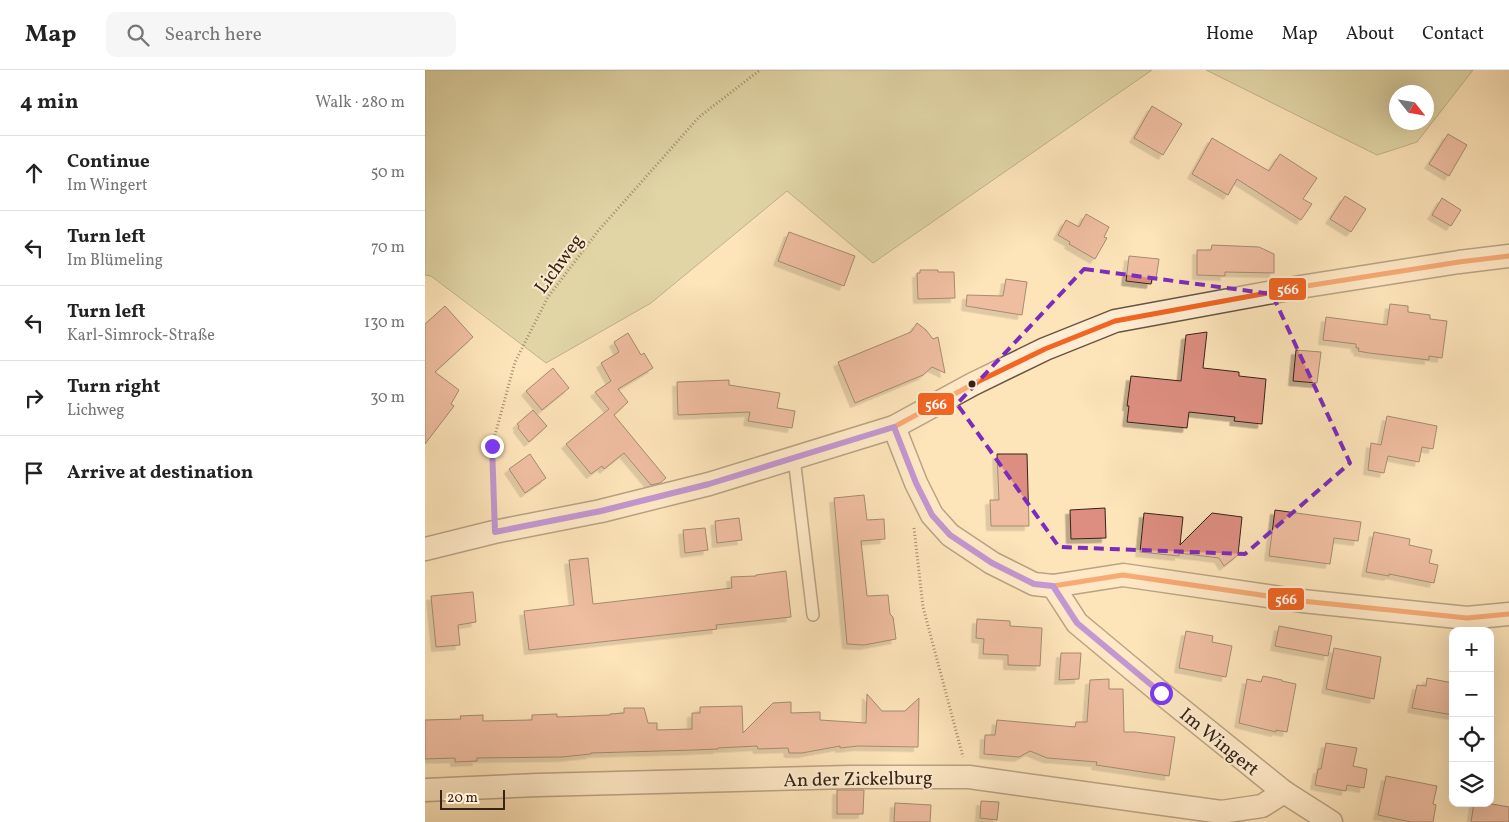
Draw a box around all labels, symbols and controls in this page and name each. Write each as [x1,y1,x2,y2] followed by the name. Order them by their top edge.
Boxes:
[106,12,456,57] search box
[25,18,76,52] text: Map
[124,21,152,49] icon: search
[164,22,262,48] text: Search here
[1206,22,1254,47] text: Home
[1282,22,1318,47] text: Map
[1346,22,1394,47] text: About
[1422,22,1484,47] text: Contact
[1389,85,1434,130] north arrow
[20,88,79,117] text: 4 min
[315,92,405,114] text: Walk · 280 m
[67,149,150,175] text: Continue
[20,159,48,187] icon: ahead
[371,162,405,184] text: 50 m
[67,175,148,197] text: Im Wingert
[67,224,146,250] text: Turn left
[529,229,590,299] street label: Lichweg
[20,234,48,262] icon: left
[371,237,405,259] text: 70 m
[67,250,163,272] text: Im Blümeling
[1268,277,1307,301] line badge: 566
[1277,281,1299,300] text: 566
[67,299,146,325] text: Turn left
[20,309,48,337] icon: left
[364,312,405,334] text: 130 m
[67,325,215,347] text: Karl-Simrock-Straße
[67,374,160,400] text: Turn right
[967,379,977,389] unlabelled marker
[20,384,48,412] icon: right
[370,387,405,409] text: 30 m
[917,392,955,416] line badge: 566
[925,396,947,415] text: 566
[67,400,124,422] text: Lichweg
[481,435,504,458] route end
[20,459,48,487] icon: arrive
[67,460,253,486] text: Arrive at destination
[1267,587,1305,611] line badge: 566
[1275,591,1297,610] text: 566
[1449,627,1494,807] map controls
[1449,627,1494,672] button: +
[1449,672,1494,717] button: −
[1150,682,1173,705] route start
[1173,702,1264,783] street label: Im Wingert
[1449,717,1494,762] button: locate
[1449,762,1494,807] button: layers
[783,766,933,794] street label: An der Zickelburg
[440,787,505,810] scale bar
[447,789,478,808] text: 20 m

